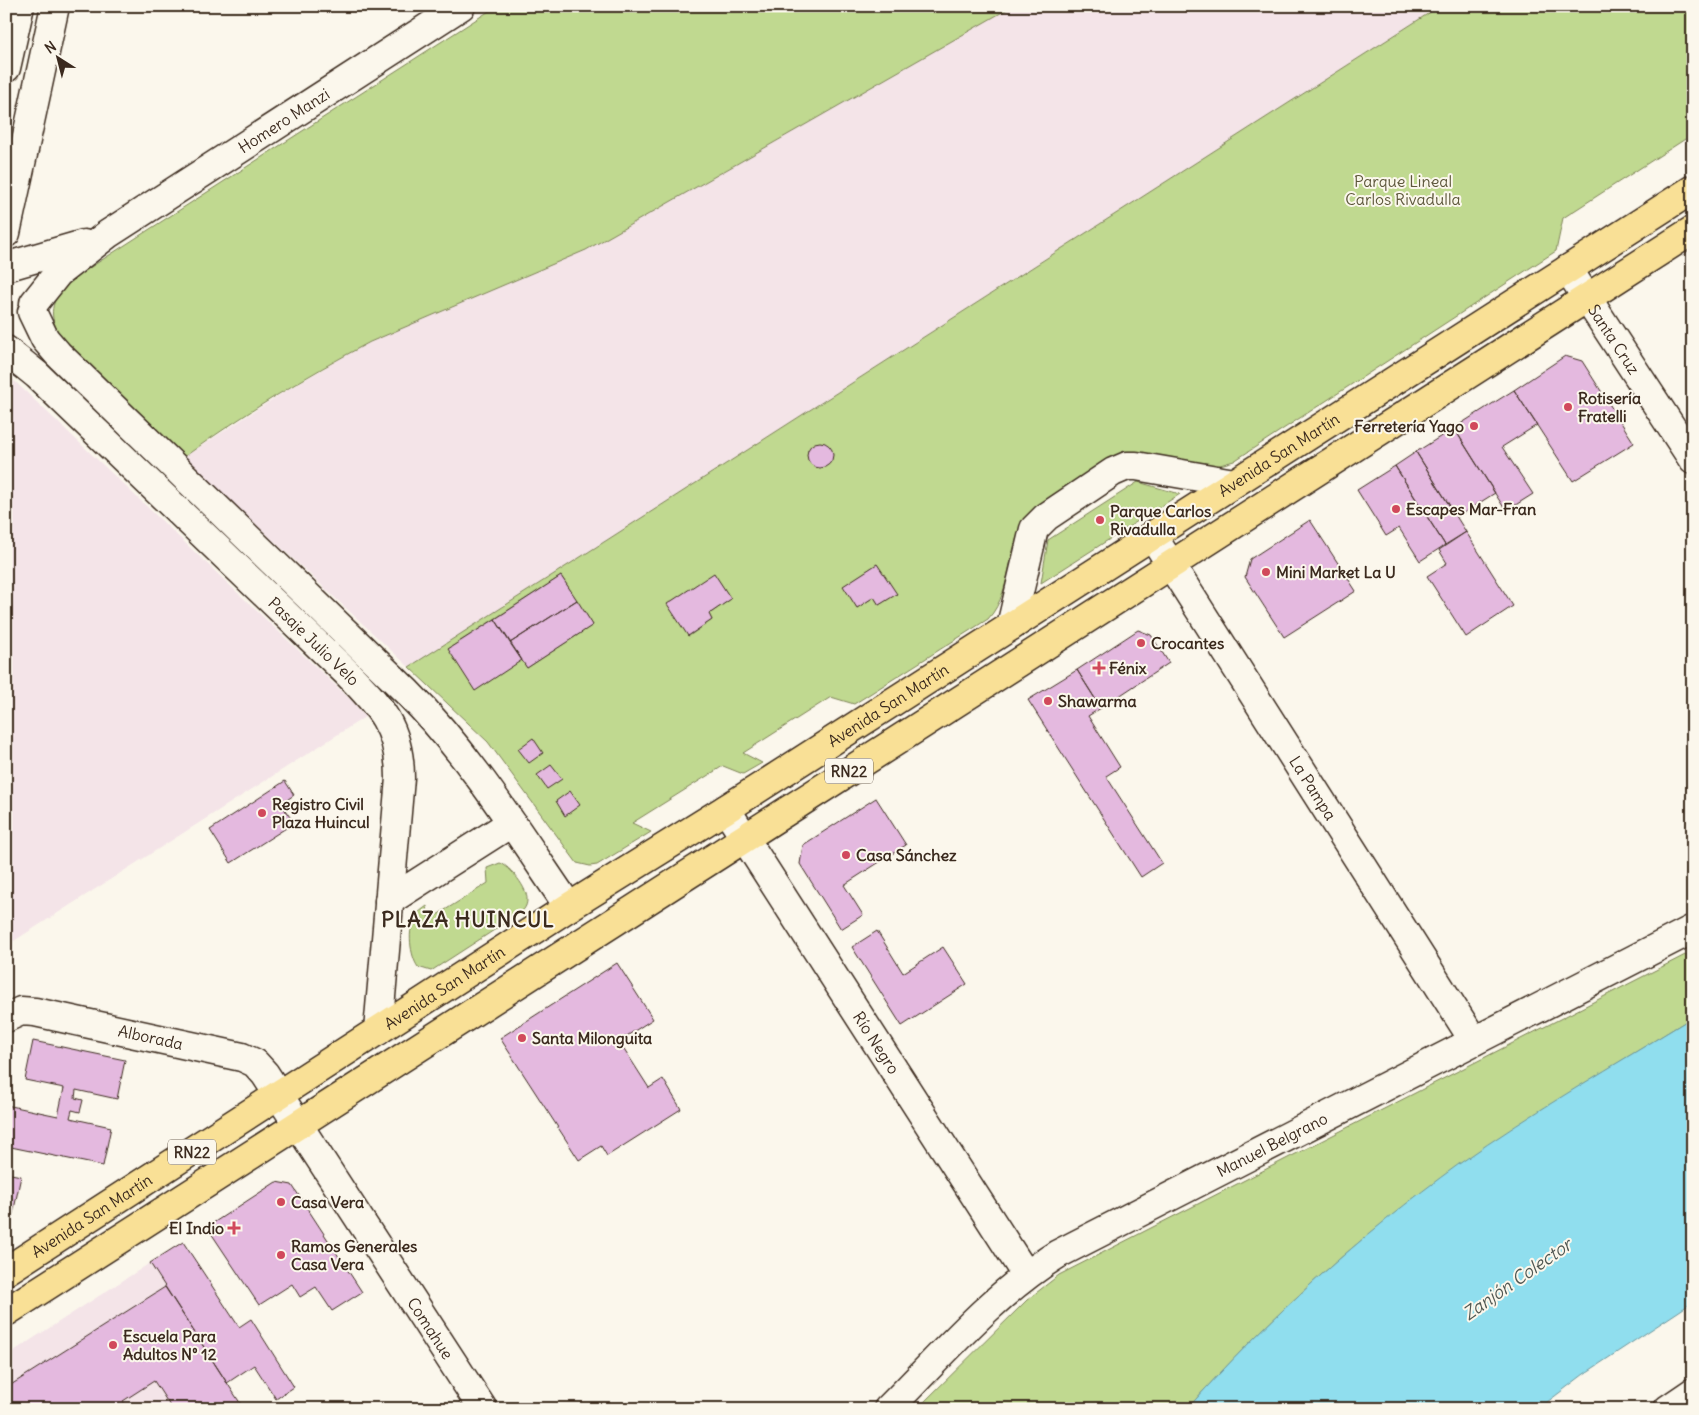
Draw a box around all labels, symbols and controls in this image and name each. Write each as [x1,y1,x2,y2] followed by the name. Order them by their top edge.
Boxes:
[32,32,82,82] north arrow
[41,37,60,58] text: N
[234,84,333,157] street label: Homero Manzi
[1345,171,1461,209] park label: Parque Lineal Carlos Rivadulla
[1584,301,1644,378] street label: Santa Cruz
[1578,388,1641,426] place label: Rotisería Fratelli
[1562,401,1574,413] marker: Rotisería Fratelli
[1214,409,1343,501] street label: Avenida San Martín
[1354,416,1464,437] place label: Ferretería Yago
[1468,420,1480,432] marker: Ferretería Yago
[1406,499,1536,520] place label: Escapes Mar-Fran
[1110,501,1211,539] place label: Parque Carlos Rivadulla
[1390,503,1402,515] marker: Escapes Mar-Fran
[1094,514,1106,526] marker: Parque Carlos Rivadulla
[1276,562,1396,582] place label: Mini Market La U
[1260,566,1272,578] marker: Mini Market La U
[264,593,364,690] street label: Pasaje Julio Velo
[1151,633,1224,653] place label: Crocantes
[1135,637,1147,649] marker: Crocantes
[1109,658,1147,678] place label: Fénix
[824,659,952,751] street label: Avenida San Martín
[1093,662,1105,674] marker: Fénix
[1058,691,1137,711] place label: Shawarma
[1042,695,1054,707] marker: Shawarma
[1285,752,1341,824] street label: La Pampa
[825,758,873,784] road number: RN22
[272,794,370,832] place label: Registro Civil Plaza Huincul
[256,807,268,819] marker: Registro Civil Plaza Huincul
[856,845,957,865] place label: Casa Sánchez
[840,849,852,861] marker: Casa Sánchez
[381,906,555,933] district label: PLAZA HUINCUL
[380,941,508,1034] street label: Avenida San Martín
[849,1008,904,1078] street label: Río Negro
[116,1020,185,1054] street label: Alborada
[532,1028,652,1049] place label: Santa Milonguita
[516,1032,528,1044] marker: Santa Milonguita
[1213,1108,1331,1181] street label: Manuel Belgrano
[168,1140,216,1164] road number: RN22
[28,1169,156,1262] street label: Avenida San Martín
[291,1192,364,1212] place label: Casa Vera
[275,1196,287,1208] marker: Casa Vera
[169,1218,224,1238] place label: El Indio
[228,1222,240,1234] marker: El Indio
[1458,1231,1578,1325] water label: Zanjón Colector
[291,1236,417,1274] place label: Ramos Generales Casa Vera
[275,1249,287,1261] marker: Ramos Generales Casa Vera
[403,1294,458,1363] street label: Comahue
[123,1326,217,1364] place label: Escuela Para Adultos N° 12
[107,1339,119,1351] marker: Escuela Para Adultos N° 12

